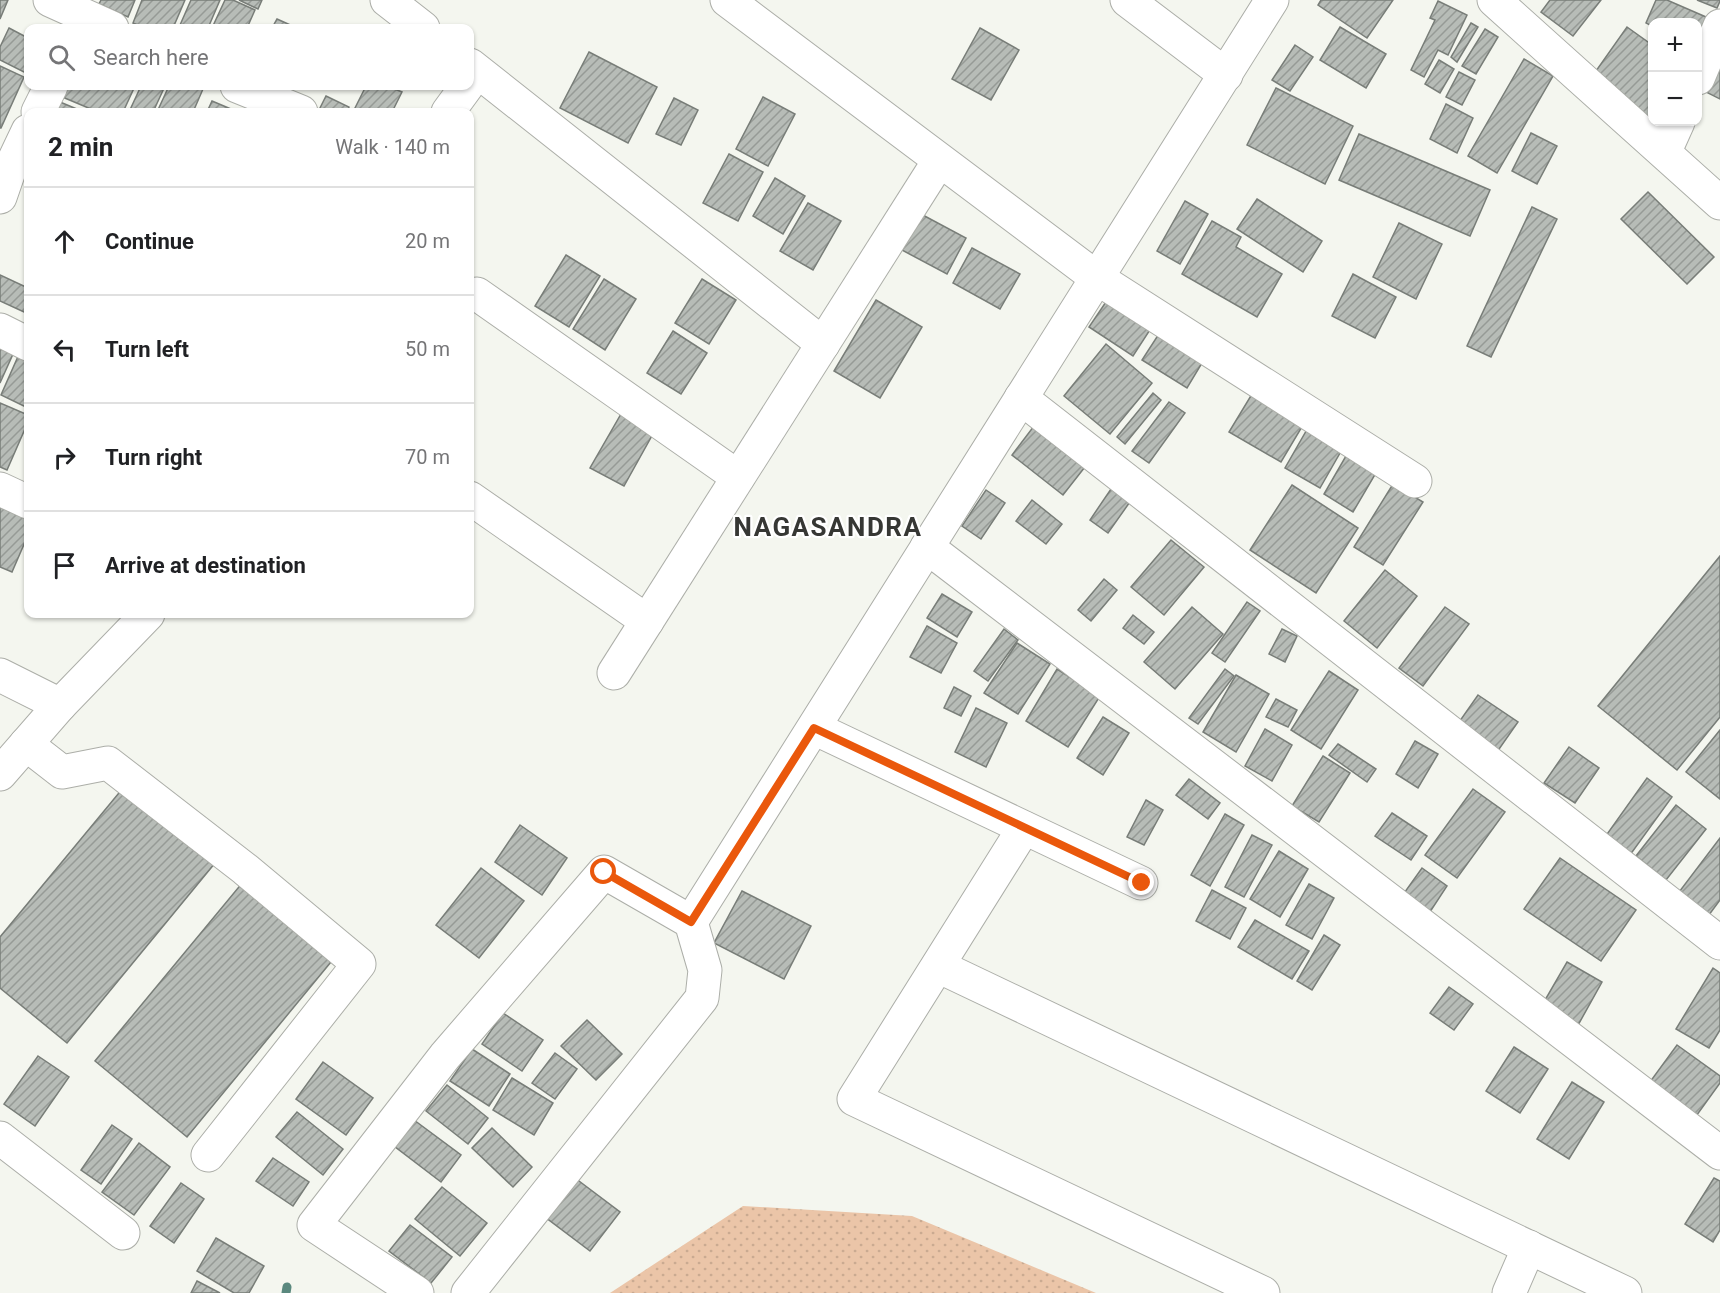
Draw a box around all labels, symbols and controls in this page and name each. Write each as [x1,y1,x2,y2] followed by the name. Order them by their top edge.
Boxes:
[1648,18,1702,126] map controls
[1648,18,1702,72] button: +
[24,24,474,90] search box
[45,41,78,74] icon: search
[93,45,209,70] text: Search here
[1648,72,1702,126] button: −
[48,132,113,162] text: 2 min
[335,135,450,159] text: Walk · 140 m
[48,225,81,258] icon: ahead
[105,229,194,254] text: Continue
[405,229,450,253] text: 20 m
[48,333,81,366] icon: left
[105,337,189,362] text: Turn left
[405,337,450,361] text: 50 m
[48,441,81,474] icon: right
[105,445,202,470] text: Turn right
[405,445,450,469] text: 70 m
[734,512,922,542] district label: NAGASANDRA
[48,549,81,582] icon: arrive
[105,553,306,578] text: Arrive at destination
[590,858,616,884] route start
[1128,869,1154,895] route end

